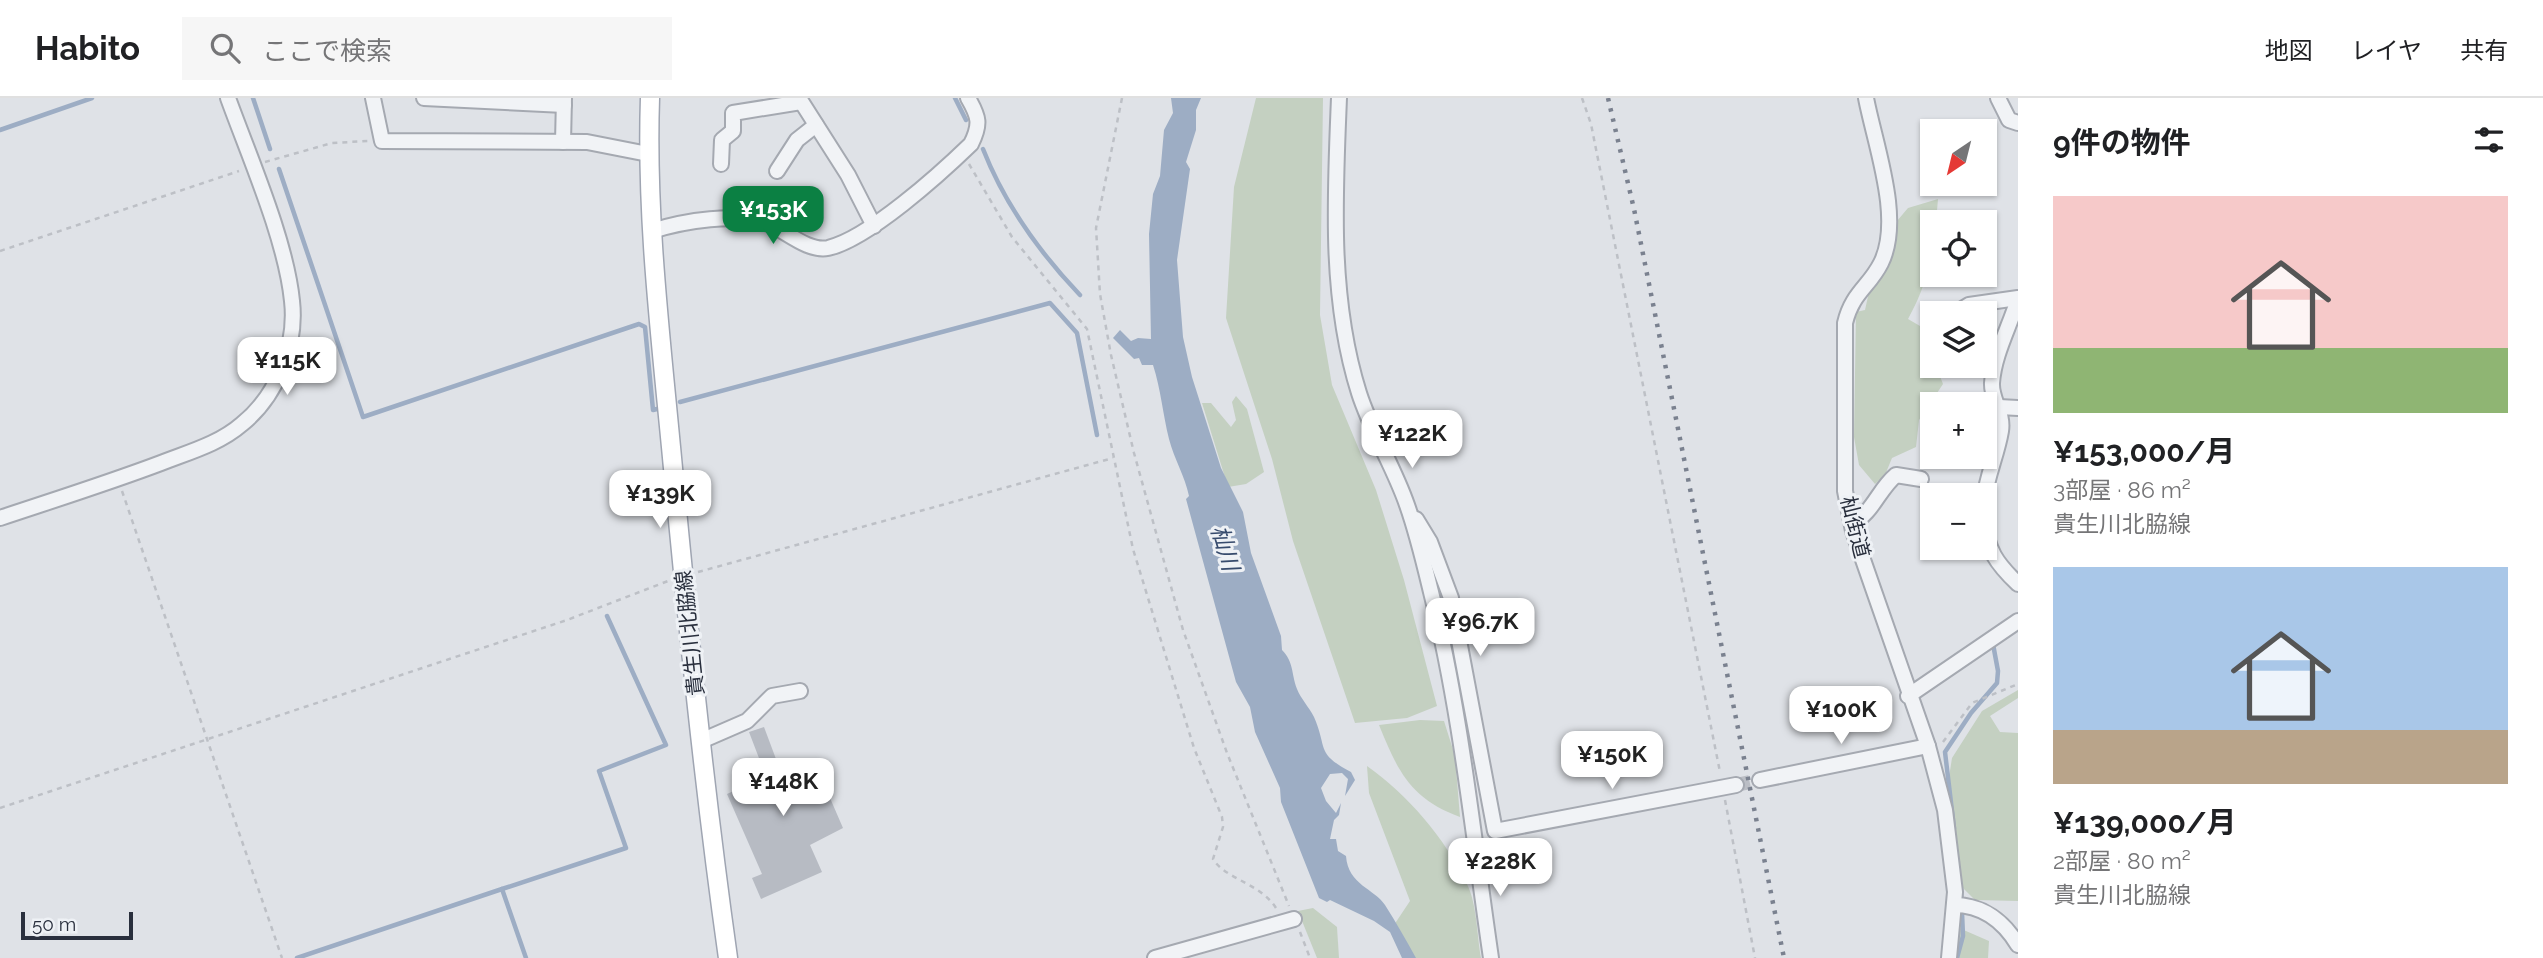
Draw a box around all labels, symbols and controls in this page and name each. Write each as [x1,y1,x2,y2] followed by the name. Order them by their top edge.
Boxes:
[182,17,672,80] search box
[35,29,140,68] text: Habito
[206,29,244,67] icon: search
[262,36,392,66] text: ここで検索
[2265,36,2313,65] text: 地図
[2351,36,2422,65] text: レイヤ
[2460,36,2508,65] text: 共有
[1920,119,1997,196] north arrow
[1920,119,1997,560] map controls
[2470,121,2508,159] icon: filters
[2053,125,2191,160] text: 9件の物件
[724,186,822,246] pin: ¥153K
[739,195,807,222] text: ¥153K
[1920,210,1997,287] button: locate
[2218,242,2344,368] icon: home
[1920,301,1997,378] button: layers
[238,338,336,397] pin: ¥115K
[253,346,321,373] text: ¥115K
[1920,392,1997,469] button: +
[1363,410,1461,470] pin: ¥122K
[1377,419,1447,446] text: ¥122K
[2053,434,2235,469] text: ¥153,000/月
[611,470,709,530] pin: ¥139K
[2053,476,2191,503] text: 3部屋 · 86 m²
[625,479,695,506] text: ¥139K
[1920,483,1997,560] button: −
[1836,493,1875,560] street label: 杣街道
[2053,510,2191,537] text: 貴生川北脇線
[1206,522,1246,577] water label: 杣川
[670,569,709,697] street label: 貴生川北脇線
[1423,598,1537,658] pin: ¥96.7K
[1442,607,1518,634] text: ¥96.7K
[2218,613,2344,739] icon: home
[1792,686,1890,746] pin: ¥100K
[1805,695,1877,722] text: ¥100K
[1563,732,1661,791] pin: ¥150K
[1577,740,1647,767] text: ¥150K
[734,758,832,818] pin: ¥148K
[748,767,818,794] text: ¥148K
[2053,805,2236,840] text: ¥139,000/月
[1451,838,1549,898] pin: ¥228K
[1464,847,1536,874] text: ¥228K
[2053,847,2191,874] text: 2部屋 · 80 m²
[2053,881,2191,908] text: 貴生川北脇線
[21,909,133,941] scale bar
[32,913,76,935] text: 50 m

